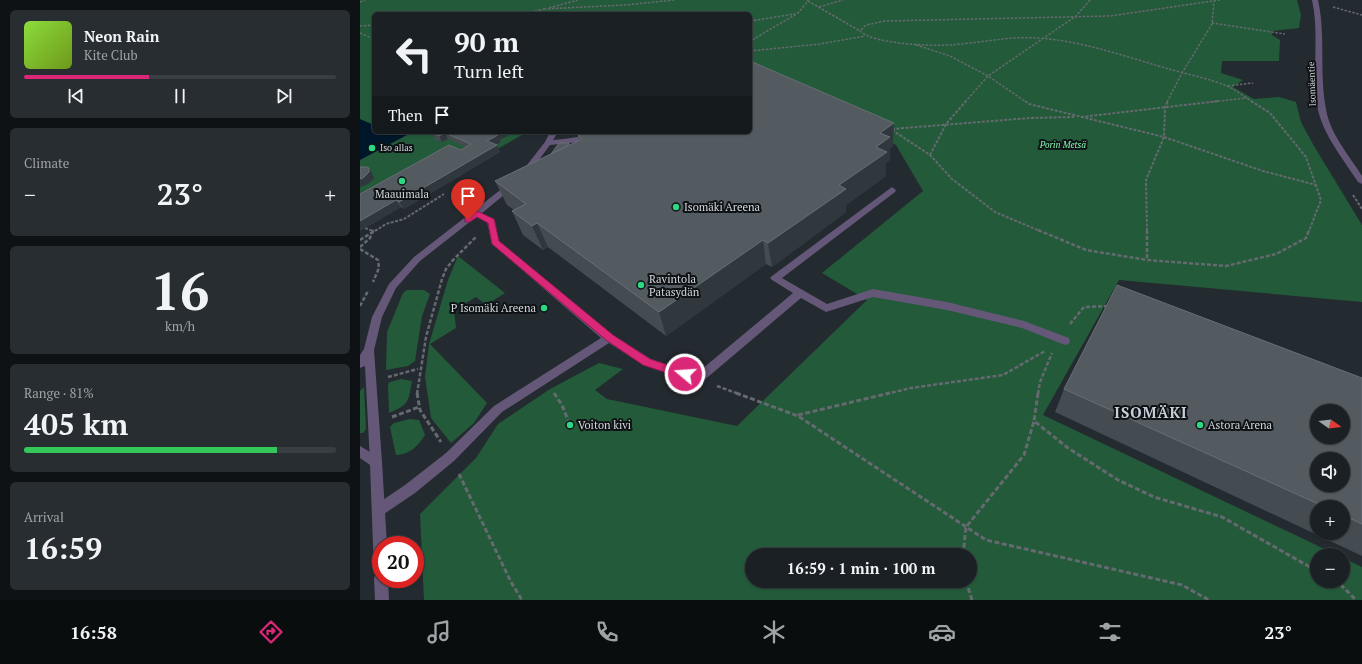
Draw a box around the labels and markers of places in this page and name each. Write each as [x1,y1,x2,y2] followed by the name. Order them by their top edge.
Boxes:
[380,142,413,154] place label: Iso allas
[367,143,377,153] marker: Iso allas
[397,176,407,186] marker: Maauimala
[451,179,485,220] pin
[375,187,430,201] place label: Maauimala
[684,200,761,214] place label: Isomäki Areena
[671,202,681,212] marker: Isomäki Areena
[649,272,700,299] place label: Ravintola Patasydän
[636,280,646,290] marker: Ravintola Patasydän
[451,301,536,315] place label: P Isomäki Areena
[539,303,549,313] marker: P Isomäki Areena
[578,418,631,432] place label: Voiton kivi
[1208,418,1272,432] place label: Astora Arena
[565,420,575,430] marker: Voiton kivi
[1195,420,1205,430] marker: Astora Arena

